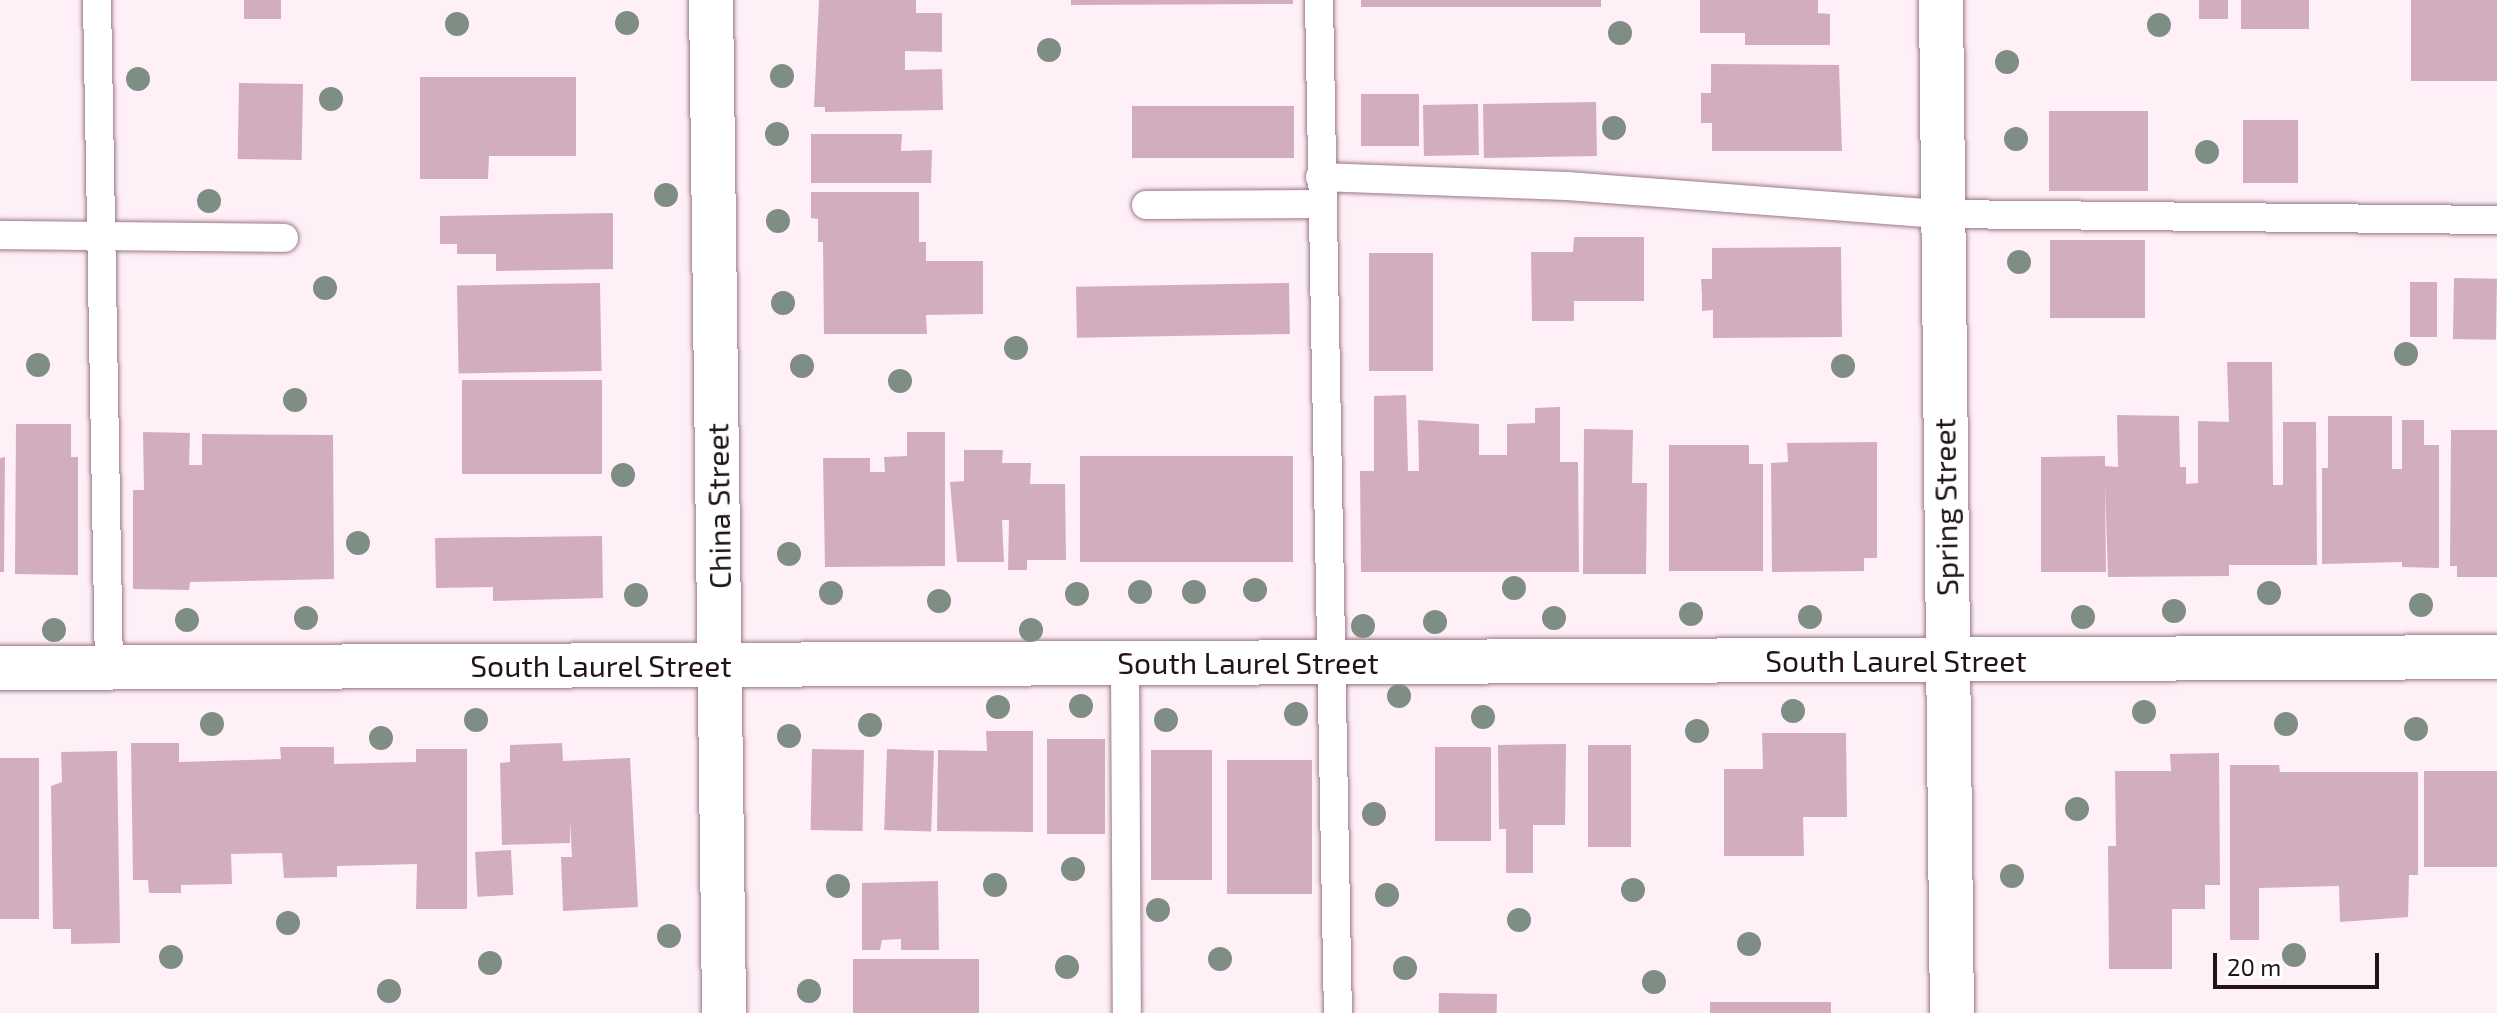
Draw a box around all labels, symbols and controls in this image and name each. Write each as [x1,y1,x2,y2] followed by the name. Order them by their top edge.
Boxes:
[1925,418,1965,596] street label: Spring Street
[699,423,737,589] street label: China Street
[1765,642,2027,678] street label: South Laurel Street
[1117,644,1379,680] street label: South Laurel Street
[470,647,732,683] street label: South Laurel Street
[2217,937,2383,987] scale bar
[2227,952,2281,981] text: 20 m

